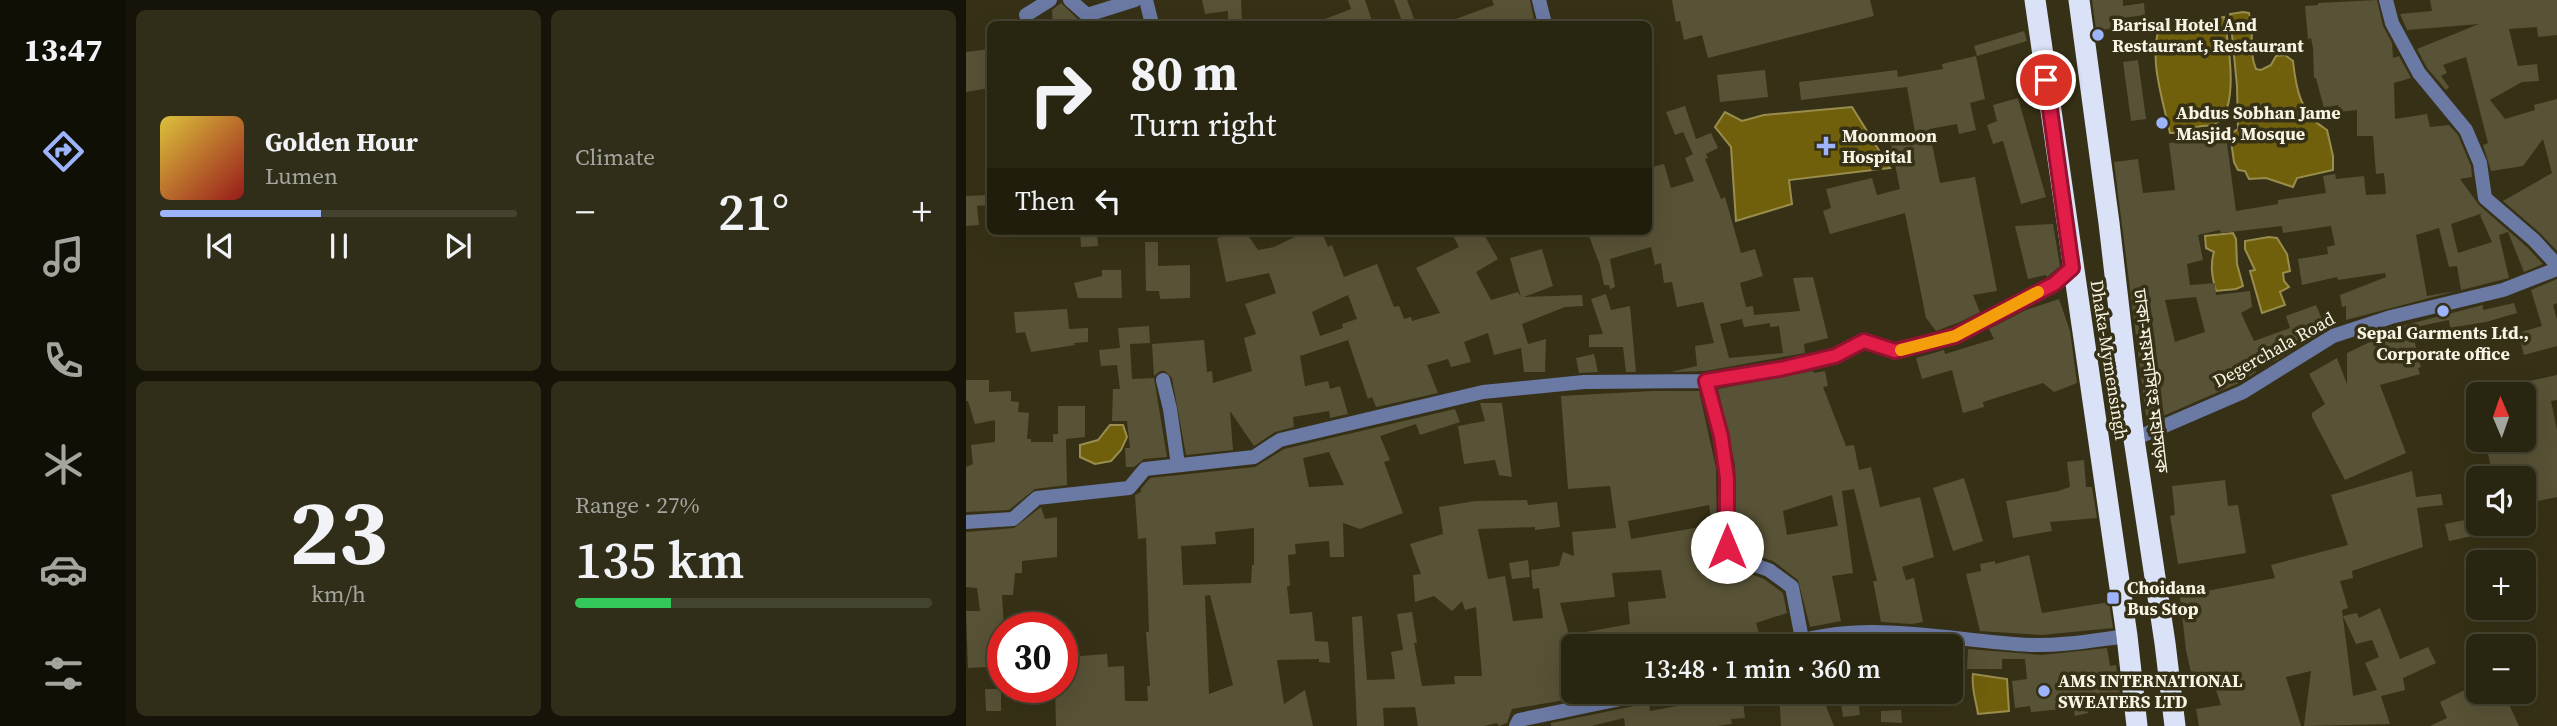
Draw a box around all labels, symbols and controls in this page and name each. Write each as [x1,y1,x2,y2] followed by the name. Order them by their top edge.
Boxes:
[2112,12,2304,58] place label: Barisal Hotel And Restaurant, Restaurant
[2090,27,2106,43] marker: Barisal Hotel And Restaurant, Restaurant
[24,28,102,72] text: 13:47
[1130,39,1238,106] text: 80 m
[1015,49,1106,140] icon: right
[2016,50,2076,110] pin
[2027,61,2065,99] icon: arrive
[2176,100,2341,146] place label: Abdus Sobhan Jame Masjid, Mosque
[1130,103,1276,147] text: Turn right
[2154,115,2170,131] marker: Abdus Sobhan Jame Masjid, Mosque
[1842,123,1937,169] place label: Moonmoon Hospital
[265,124,418,160] text: Golden Hour
[39,127,88,176] icon: directions
[1816,136,1836,156] marker: Moonmoon Hospital
[575,141,655,173] text: Climate
[265,160,338,192] text: Lumen
[718,176,789,247] text: 21°
[1089,182,1127,220] icon: left
[1015,183,1075,219] text: Then
[575,186,595,238] text: −
[912,186,932,238] text: +
[201,227,239,265] icon: previous
[320,227,358,265] icon: pause
[439,227,477,265] icon: next
[39,232,88,281] icon: music
[2084,278,2135,442] street label: Dhaka-Mymensingh
[2128,286,2175,475] street label: ঢাকা-ময়মনসিংহ মহাসড়ক
[2435,303,2451,319] marker: Sepal Garments Ltd., Corporate office
[2208,306,2339,393] street label: Degerchala Road
[2357,320,2529,366] place label: Sepal Garments Ltd., Corporate office
[39,336,88,385] icon: phone
[2466,382,2536,452] north arrow
[2466,382,2536,704] map controls
[39,440,88,489] icon: climate
[2466,466,2536,536] button: sound
[289,470,388,594] text: 23
[575,489,700,521] text: Range · 27%
[1690,510,1764,584] position arrow
[575,524,744,595] text: 135 km
[39,545,88,594] icon: car
[2466,550,2536,620] button: +
[2127,575,2206,621] place label: Choidana Bus Stop
[311,578,366,610] text: km/h
[2105,590,2121,606] marker: Choidana Bus Stop
[987,612,1078,703] speed limit sign: 30
[2466,634,2536,704] button: −
[39,649,88,698] icon: filters
[1643,651,1881,687] text: 13:48 · 1 min · 360 m
[2058,668,2243,714] place label: AMS INTERNATIONAL SWEATERS LTD
[2036,683,2052,699] marker: AMS INTERNATIONAL SWEATERS LTD

